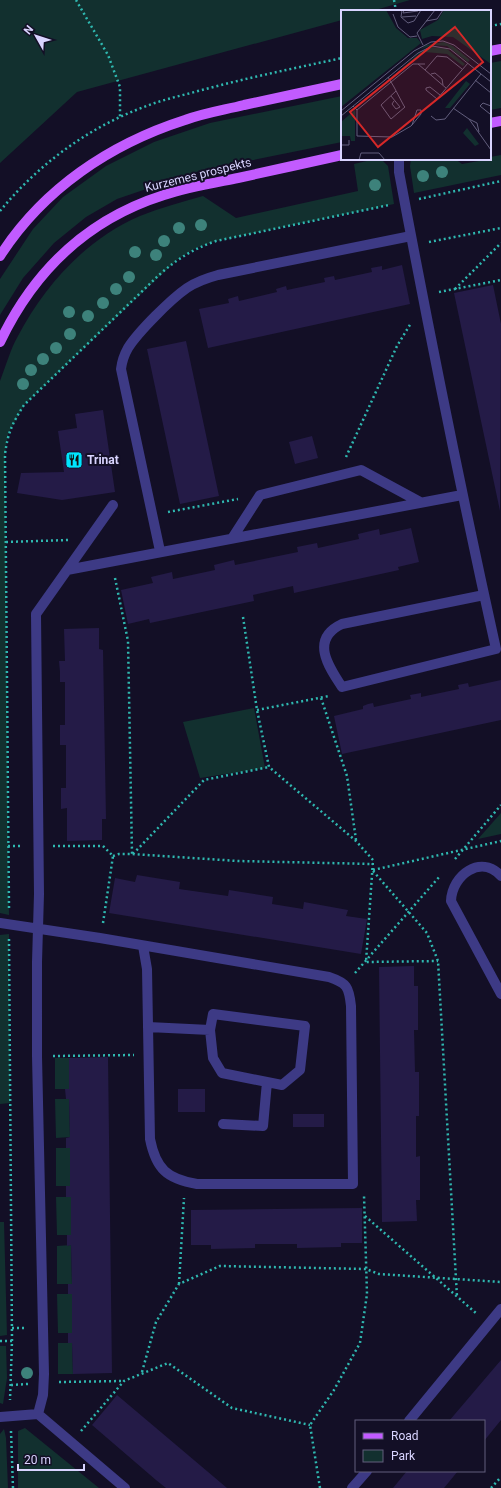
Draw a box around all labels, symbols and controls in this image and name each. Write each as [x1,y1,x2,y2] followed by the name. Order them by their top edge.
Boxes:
[341,10,491,160] inset map
[16,16,56,56] north arrow
[21,23,36,37] text: N
[143,155,253,195] street label: Kurzemes prospekts
[64,450,84,470] restaurant icon: Trinat
[87,453,119,467] place label: Trinat
[355,1420,485,1472] legend
[391,1429,419,1443] text: Road
[18,1446,84,1472] scale bar
[391,1449,416,1463] text: Park
[24,1453,51,1467] text: 20 m

